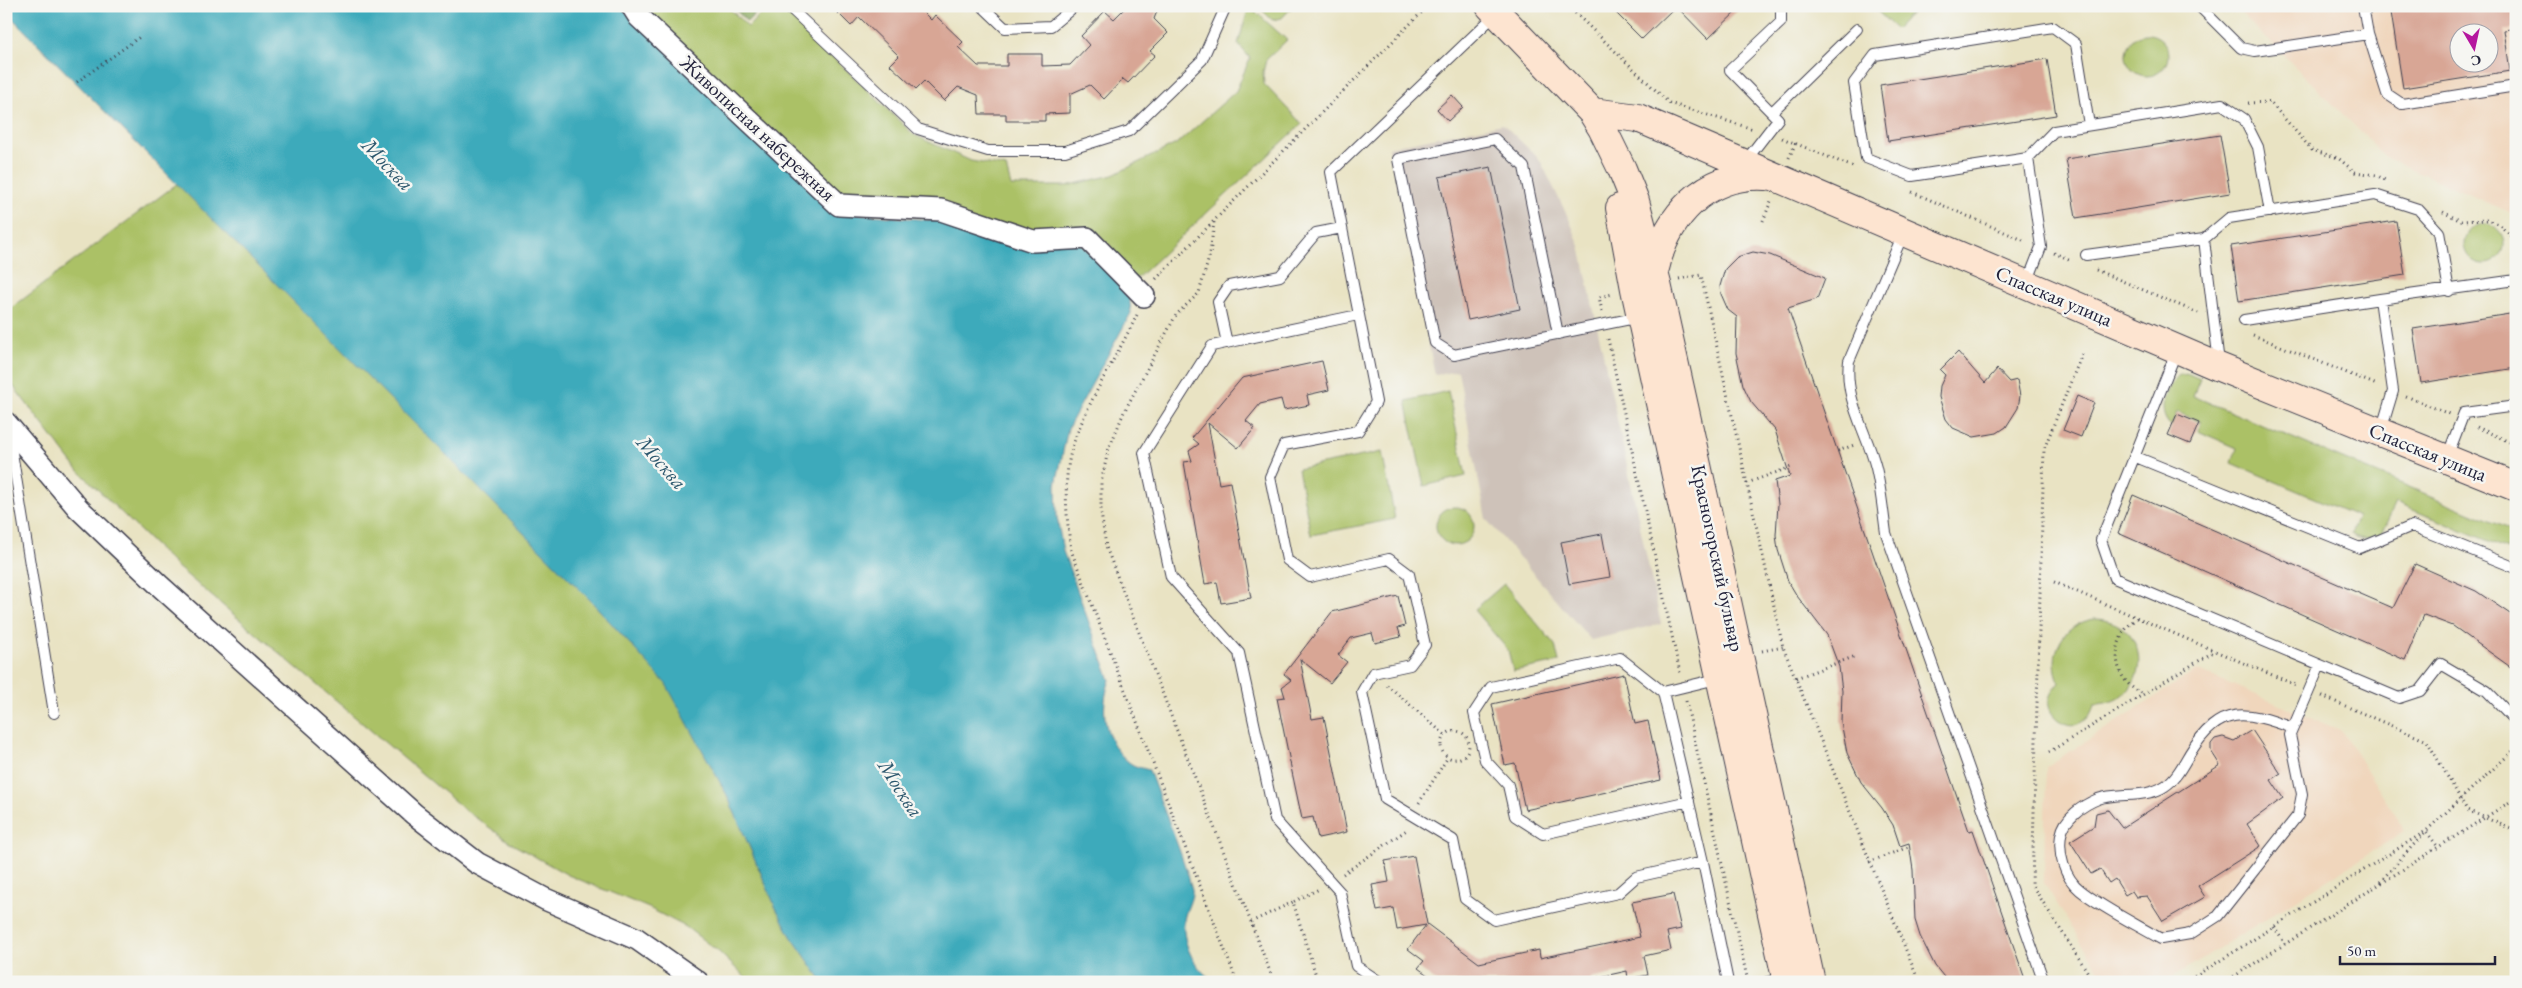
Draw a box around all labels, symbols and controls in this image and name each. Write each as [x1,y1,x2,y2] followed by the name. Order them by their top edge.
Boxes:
[2450,22,2500,72] north arrow
[674,49,841,207] street label: Живописная набережная
[2470,51,2482,71] text: С
[355,130,420,196] water label: Москва
[1992,260,2116,332] street label: Спасская улица
[2365,417,2491,487] street label: Спасская улица
[630,428,693,495] water label: Москва
[1685,462,1751,654] street label: Красногорский бульвар
[871,752,930,822] water label: Москва
[2340,933,2494,965] scale bar
[2347,941,2376,960] text: 50 m

